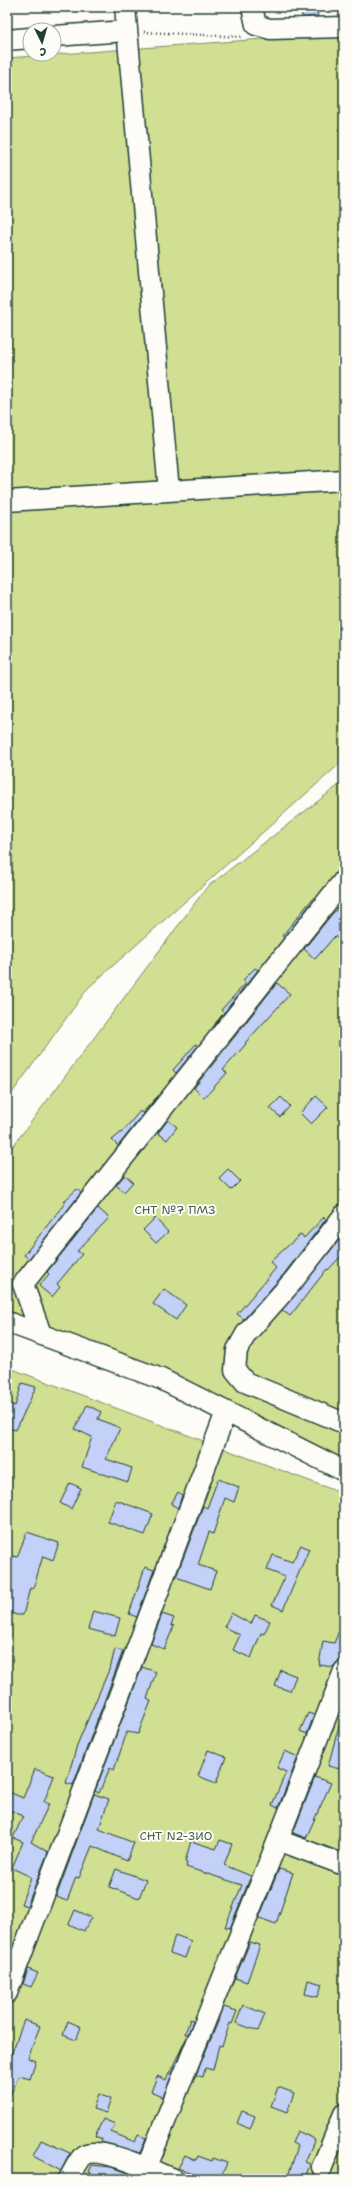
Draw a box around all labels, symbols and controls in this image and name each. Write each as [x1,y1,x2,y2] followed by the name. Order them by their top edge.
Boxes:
[22,22,62,62] north arrow
[39,44,47,59] text: С
[135,1202,215,1218] park label: СНТ №7 ПМЗ
[140,1828,212,1844] park label: СНТ N2-ЗИО

